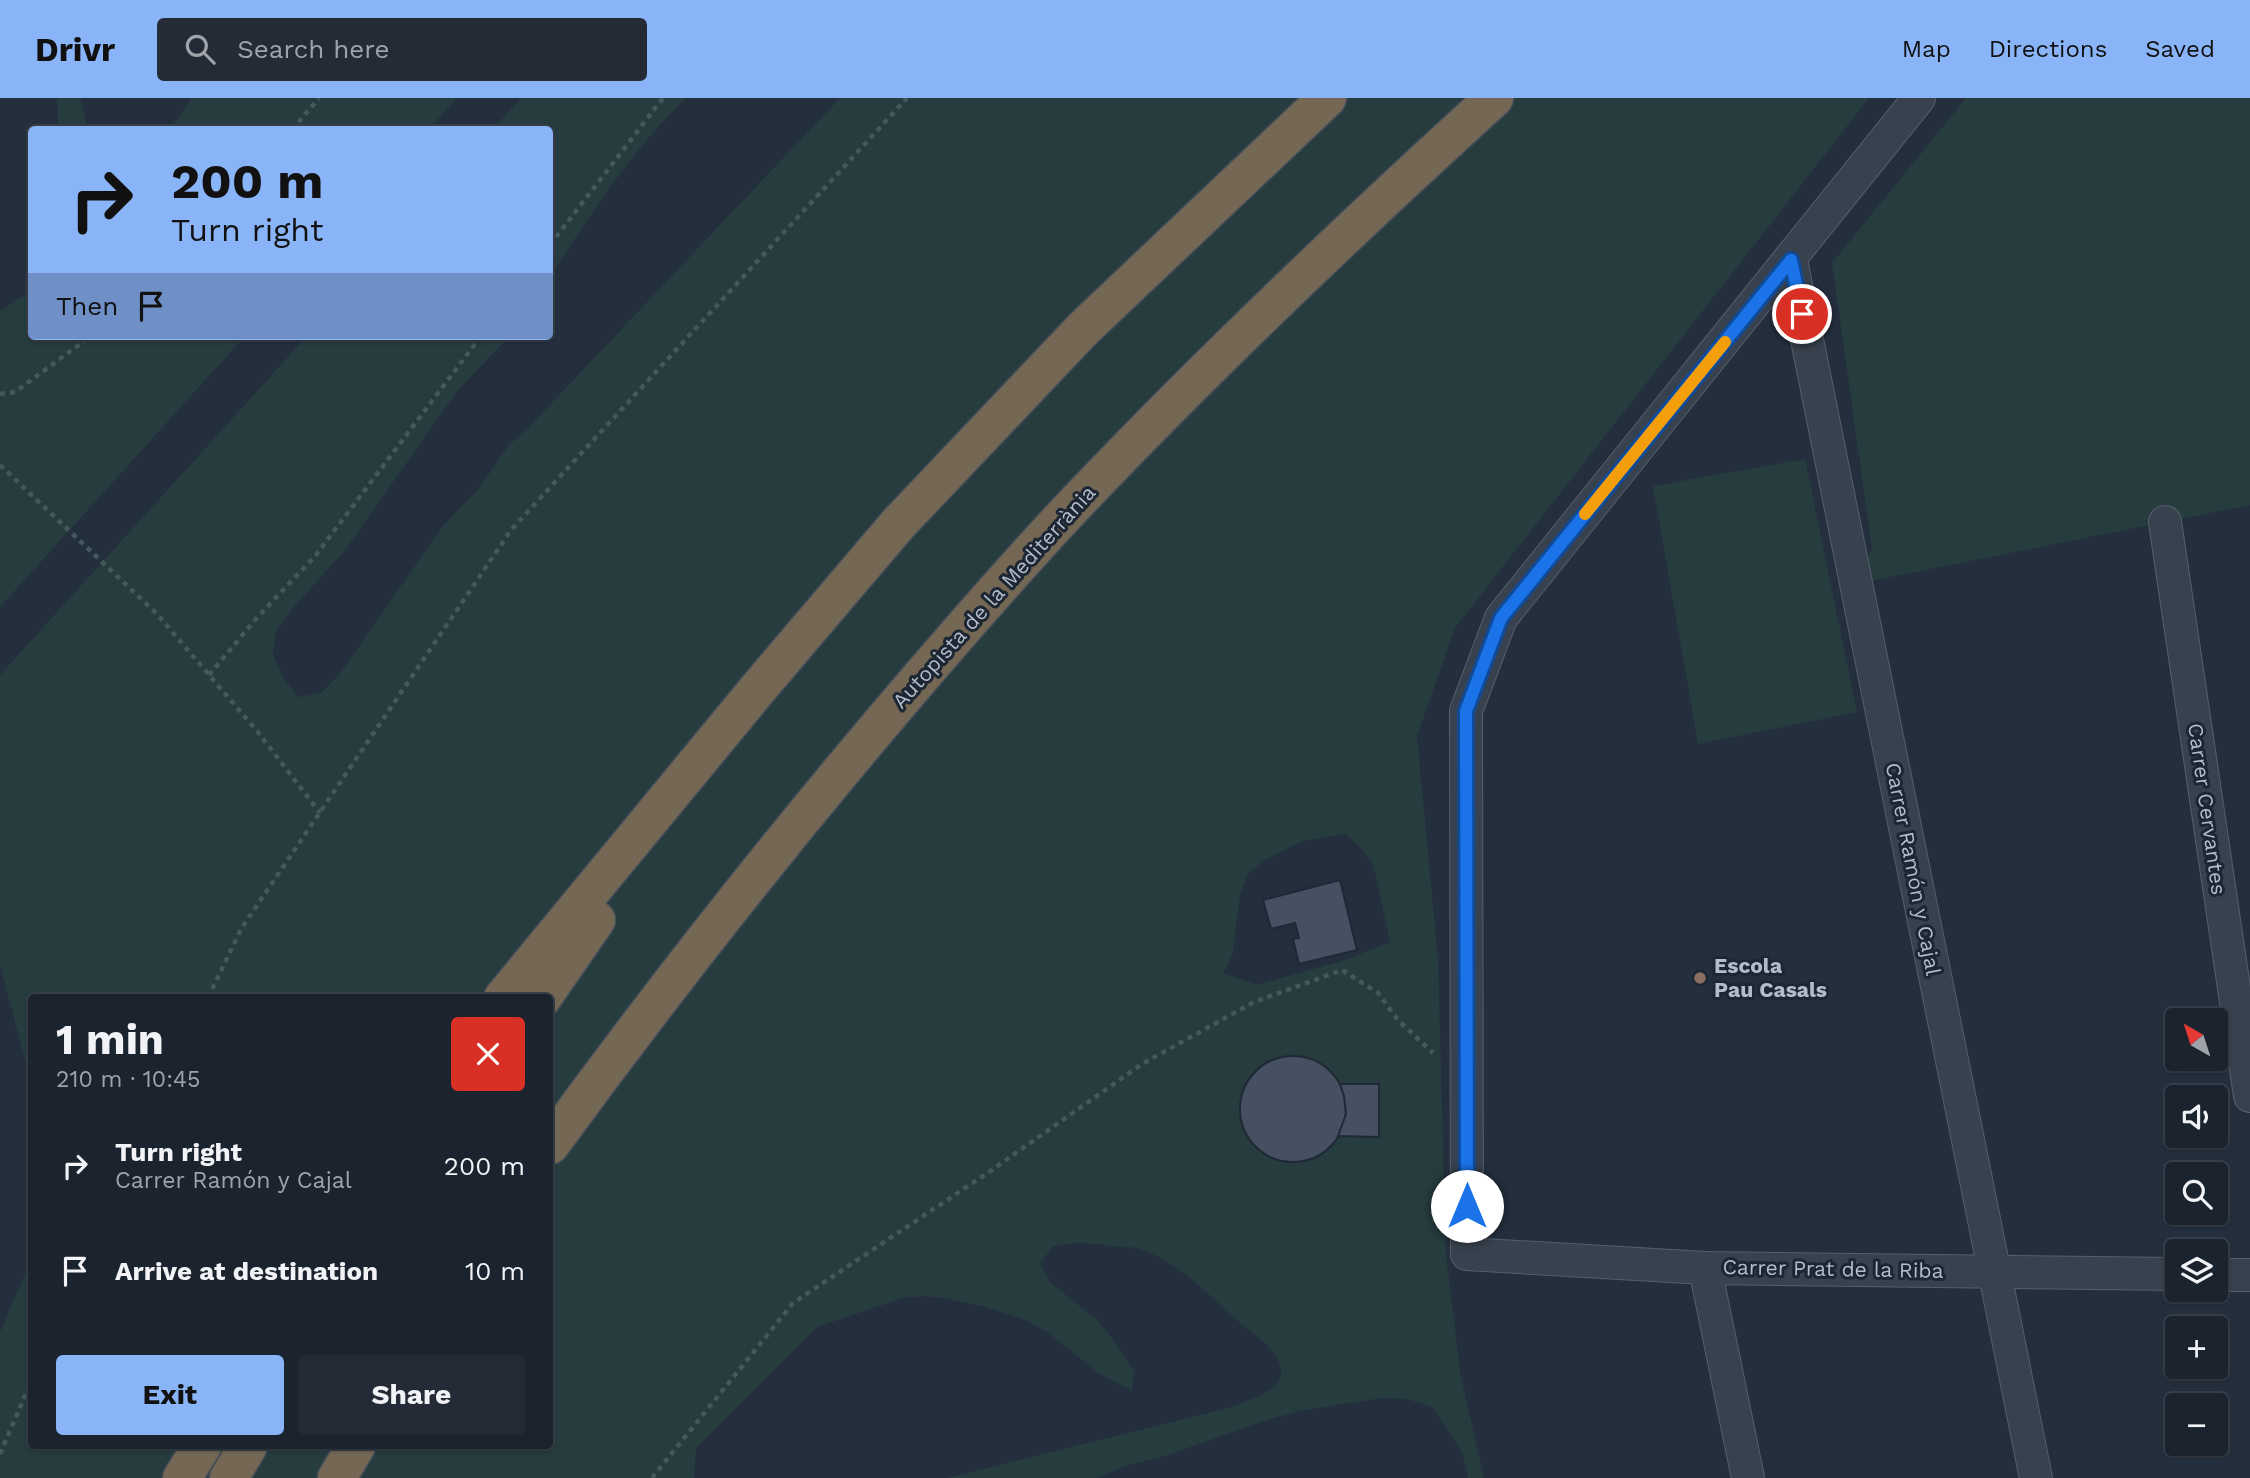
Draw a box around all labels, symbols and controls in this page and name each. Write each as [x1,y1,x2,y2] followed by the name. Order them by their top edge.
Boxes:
[157,18,647,81] search box
[35,30,115,69] text: Drivr
[181,30,219,68] icon: search
[237,34,390,64] text: Search here
[1902,35,1951,63] text: Map
[1989,35,2107,63] text: Directions
[2145,35,2215,63] text: Saved
[171,152,323,210] text: 200 m
[56,154,147,245] icon: right
[171,211,323,249] text: Turn right
[1772,284,1832,344] pin
[132,287,170,325] icon: arrive
[56,291,118,321] text: Then
[1783,295,1821,333] icon: arrive
[887,480,1100,713] street label: Autopista de la Mediterrània
[2183,722,2232,896] street label: Carrer Cervantes
[1881,760,1946,978] street label: Carrer Ramón y Cajal
[1714,953,1827,1002] place label: Escola Pau Casals
[1692,970,1708,986] marker: Escola Pau Casals
[2165,1008,2228,1071] north arrow
[2165,1008,2228,1456] map controls
[56,1015,164,1064] text: 1 min
[451,1017,525,1091] button: close
[56,1066,200,1093] text: 210 m · 10:45
[2165,1085,2228,1148] button: sound
[115,1137,242,1167] text: Turn right
[56,1147,94,1185] icon: right
[444,1151,525,1181] text: 200 m
[2165,1162,2228,1225] button: search
[115,1167,352,1194] text: Carrer Ramón y Cajal
[1430,1169,1504,1243] position arrow
[2165,1239,2228,1302] button: layers
[56,1252,94,1290] icon: arrive
[1722,1254,1944,1283] street label: Carrer Prat de la Riba
[115,1256,378,1286] text: Arrive at destination
[465,1256,525,1286] text: 10 m
[2165,1316,2228,1379] button: +
[56,1355,284,1435] button: Exit
[298,1355,525,1435] button: Share
[2165,1393,2228,1456] button: −

